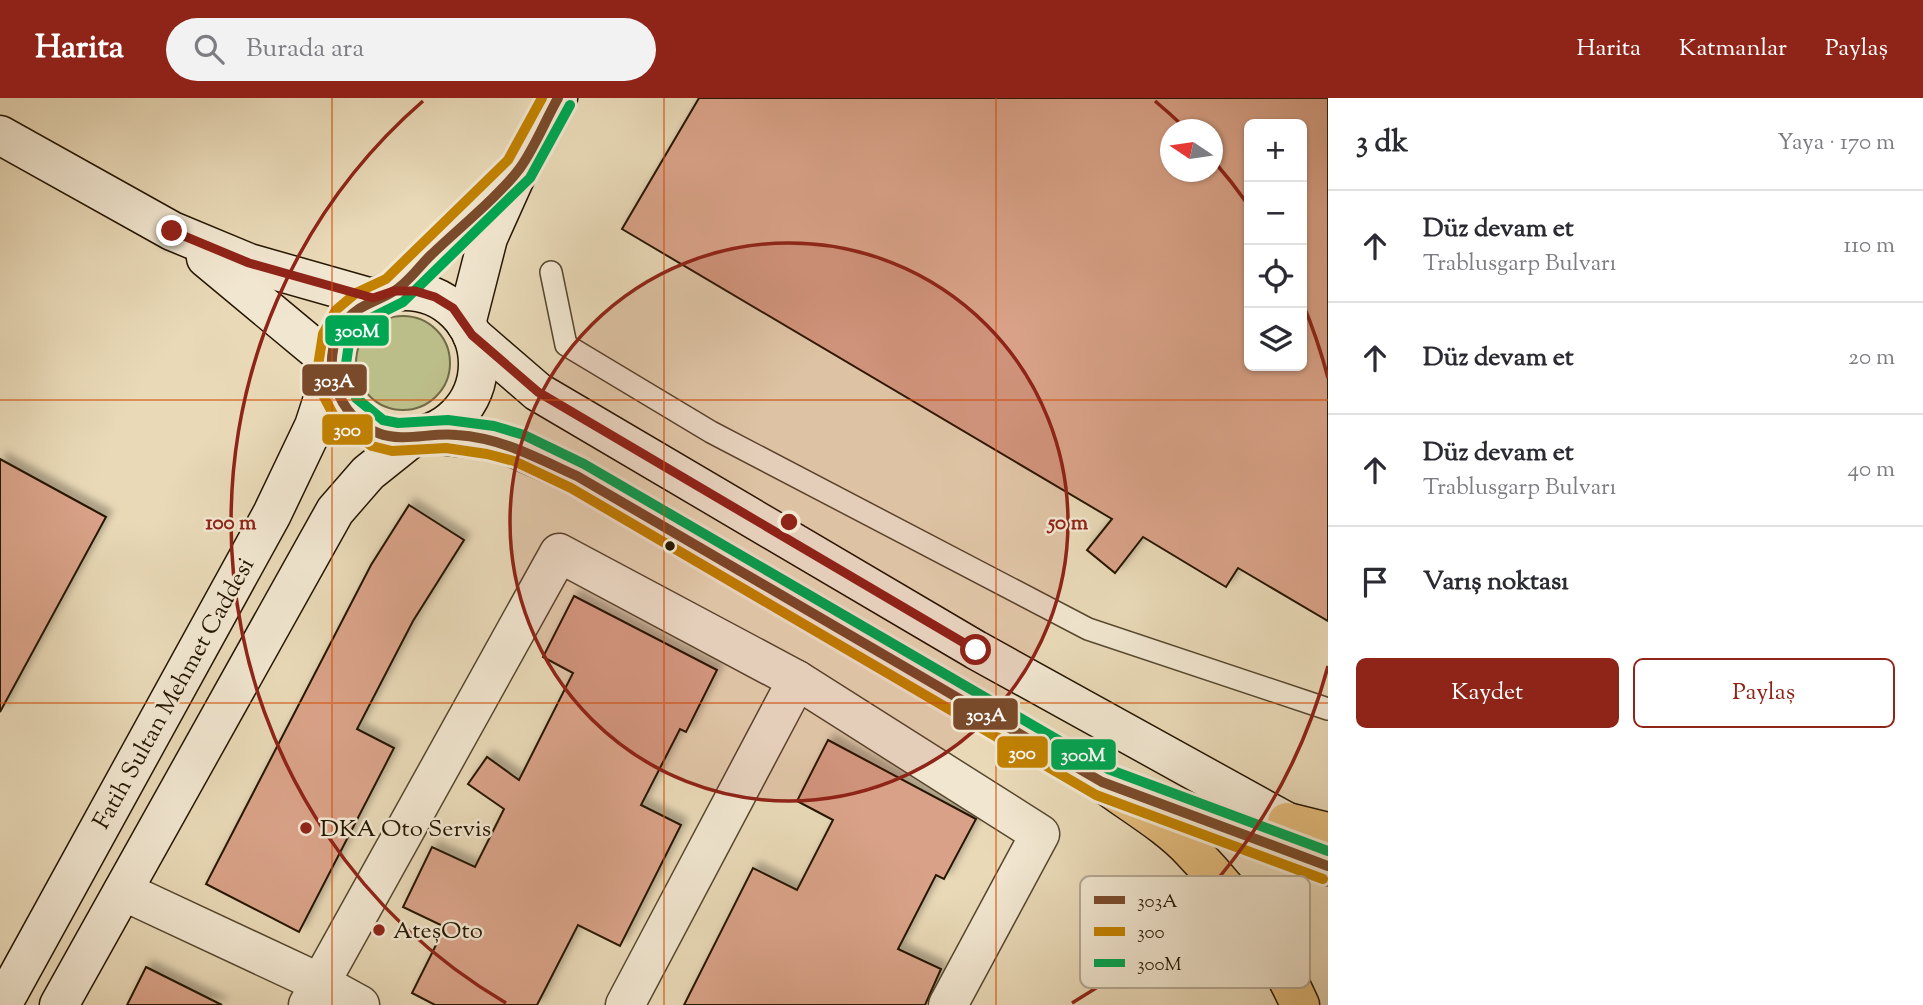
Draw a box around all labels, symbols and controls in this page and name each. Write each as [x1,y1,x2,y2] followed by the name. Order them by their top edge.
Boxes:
[166,18,656,81] search box
[35,25,124,73] text: Harita
[190,30,228,68] icon: search
[246,31,364,68] text: Burada ara
[1576,32,1641,66] text: Harita
[1679,32,1787,66] text: Katmanlar
[1825,32,1888,66] text: Paylaş
[1160,119,1223,182] north arrow
[1244,119,1307,371] map controls
[1244,119,1307,182] button: +
[1356,122,1408,165] text: 3 dk
[1777,127,1895,160] text: Yaya · 170 m
[1244,182,1307,245] button: −
[1423,211,1574,248] text: Düz devam et
[156,215,187,246] route end
[1356,227,1394,265] icon: ahead
[1844,230,1895,263] text: 110 m
[1244,245,1307,308] button: locate
[1423,248,1616,281] text: Trablusgarp Bulvarı
[1244,308,1307,371] button: layers
[324,314,390,347] line badge: 300M
[335,319,380,346] text: 300M
[1356,339,1394,377] icon: ahead
[1423,340,1574,377] text: Düz devam et
[1848,342,1895,375] text: 20 m
[301,363,368,397] line badge: 303A
[314,369,355,396] text: 303A
[321,413,374,446] line badge: 300
[333,418,361,445] text: 300
[1423,435,1574,472] text: Düz devam et
[1356,451,1394,489] icon: ahead
[1848,454,1895,487] text: 40 m
[1423,472,1616,505] text: Trablusgarp Bulvarı
[206,509,257,539] text: 100 m
[1046,509,1089,539] text: 50 m
[777,510,801,534] centre of rings
[663,539,677,553] unlabelled marker
[86,552,264,836] street label: Fatih Sultan Mehmet Caddesi
[1356,563,1394,601] icon: arrive
[1423,564,1569,601] text: Varış noktası
[960,634,991,665] route start
[1356,658,1619,728] button: Kaydet
[1633,658,1895,728] button: Paylaş
[952,697,1019,731] line badge: 303A
[966,703,1007,730] text: 303A
[996,735,1049,769] line badge: 300
[1050,738,1117,771] line badge: 300M
[1008,741,1036,768] text: 300
[1061,743,1106,770] text: 300M
[320,813,491,847] place label: DKA Oto Servis
[298,820,314,836] marker: DKA Oto Servis
[1080,876,1310,988] legend
[1137,889,1178,916] text: 303A
[393,915,483,949] place label: AteşOto
[1137,920,1165,947] text: 300
[371,922,387,938] marker: AteşOto
[1137,952,1182,979] text: 300M

